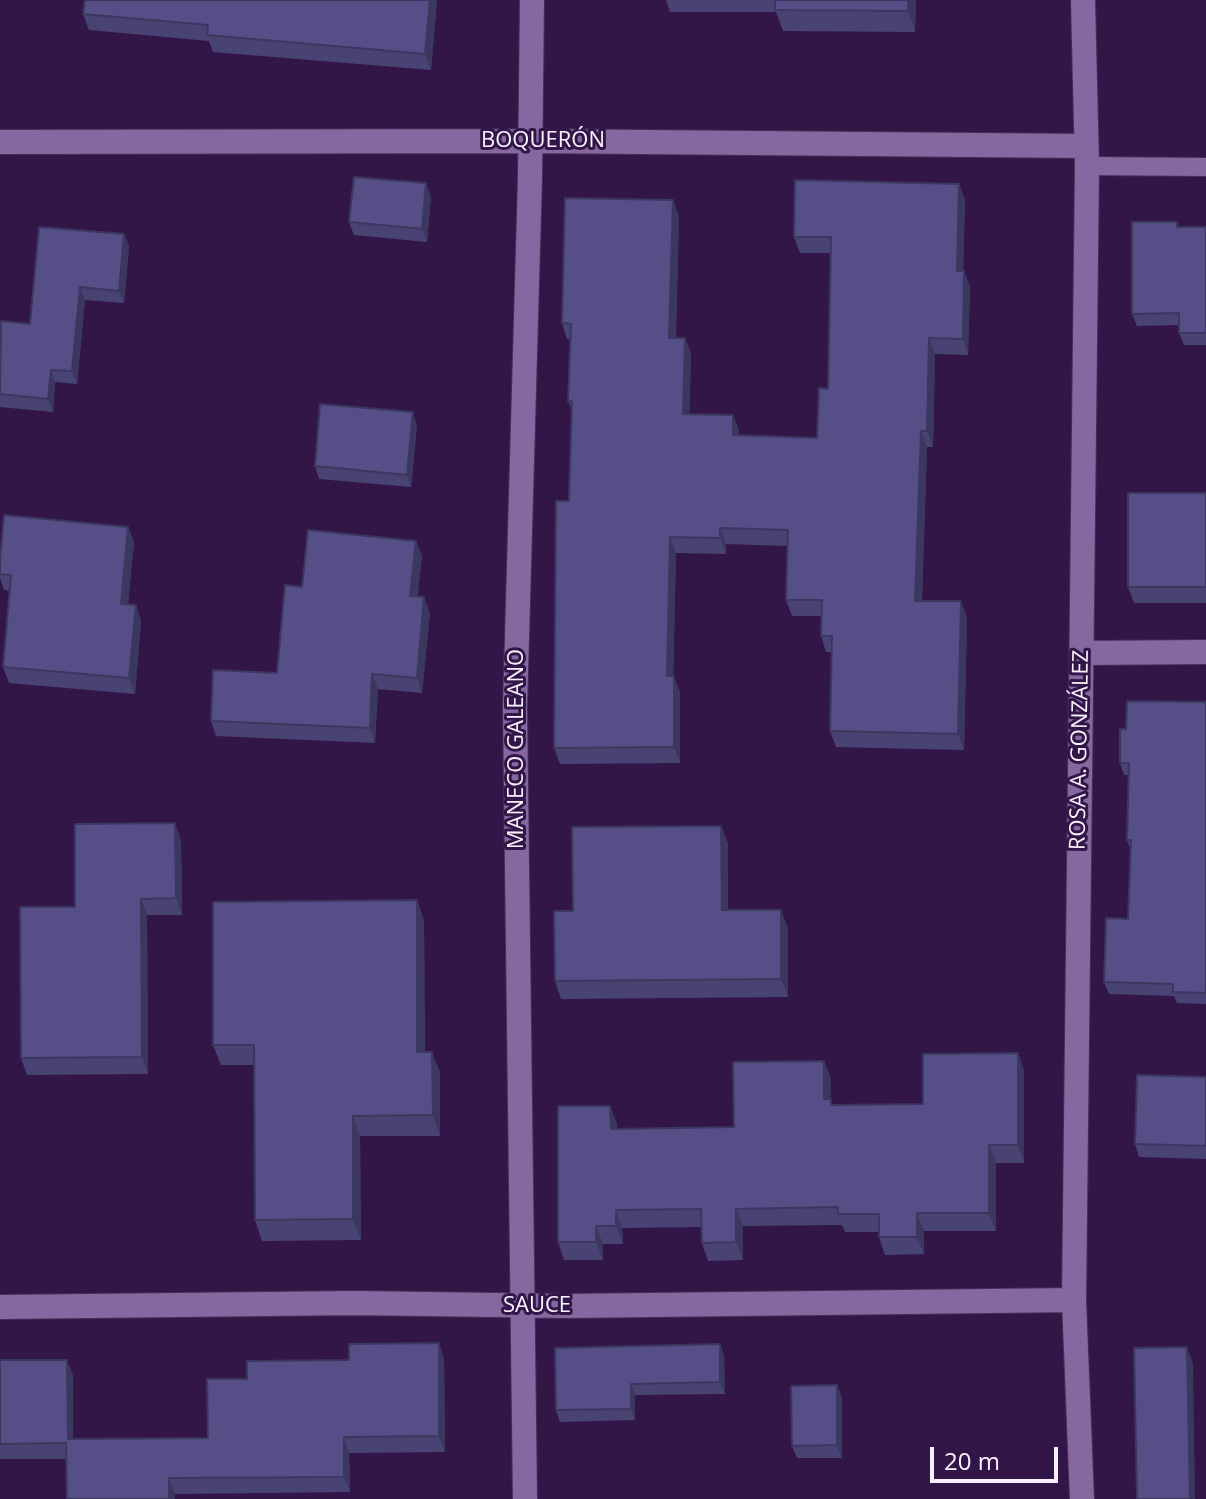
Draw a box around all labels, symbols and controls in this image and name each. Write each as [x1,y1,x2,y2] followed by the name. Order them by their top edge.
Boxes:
[481,128,605,154] street label: BOQUERÓN
[504,649,530,849] street label: MANECO GALEANO
[1065,650,1095,850] street label: ROSA A. GONZÁLEZ
[503,1293,571,1319] street label: SAUCE
[934,1431,1062,1481] scale bar
[944,1444,1000,1477] text: 20 m

